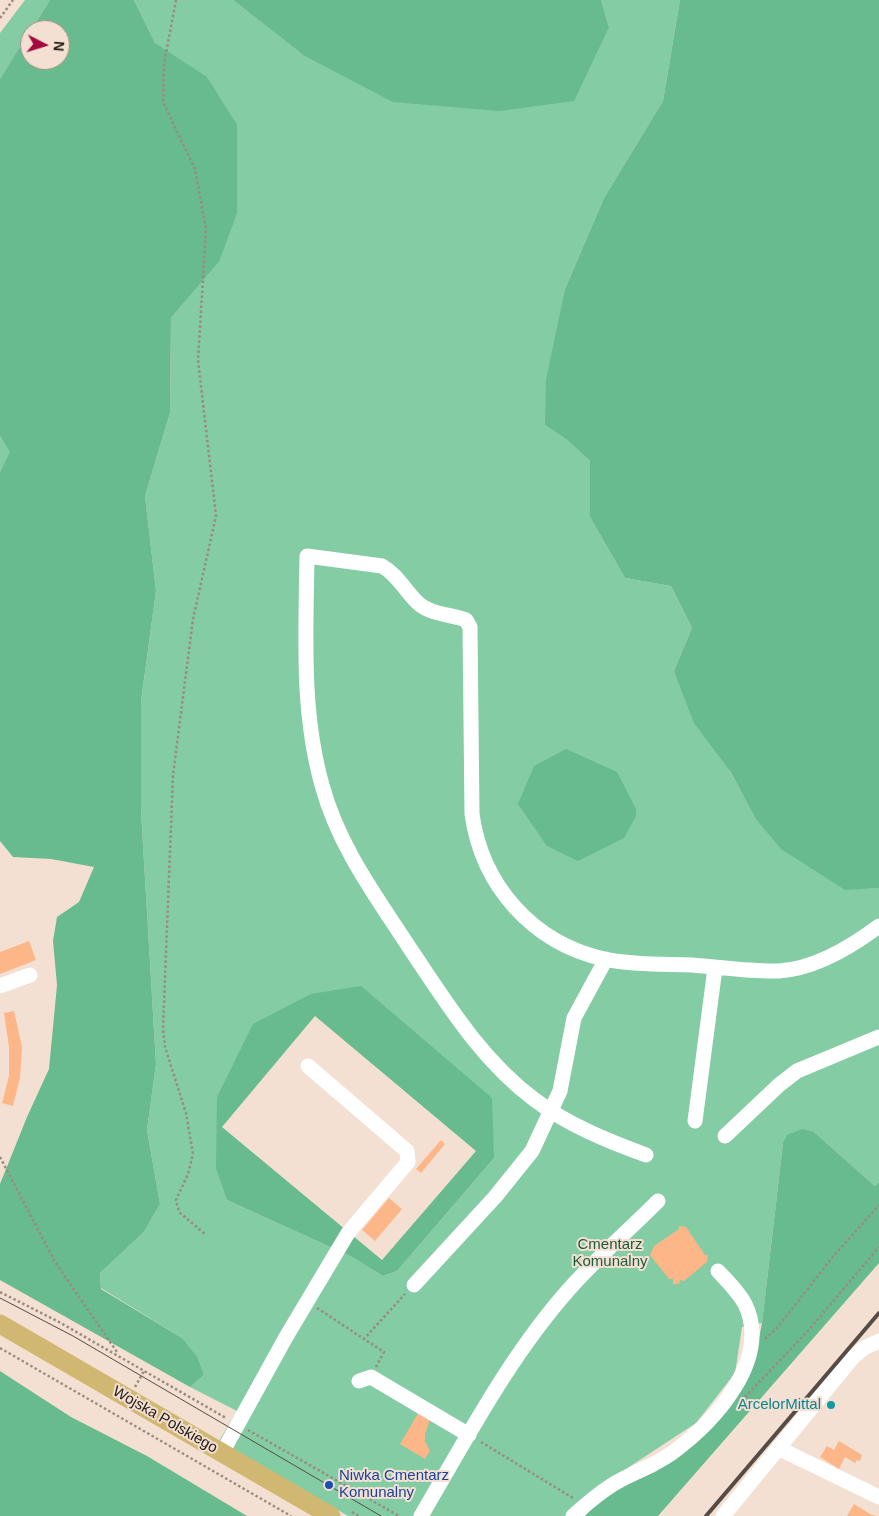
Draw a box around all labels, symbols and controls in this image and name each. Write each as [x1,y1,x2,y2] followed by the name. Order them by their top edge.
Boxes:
[20,20,70,70] north arrow
[51,40,67,52] text: N
[572,1236,648,1271] park label: Cmentarz Komunalny
[109,1383,221,1457] street label: Wojska Polskiego
[738,1396,821,1414] place label: ArcelorMittal
[825,1399,837,1411] marker: ArcelorMittal
[339,1467,449,1502] place label: Niwka Cmentarz Komunalny
[323,1479,335,1491] marker: Niwka Cmentarz Komunalny

